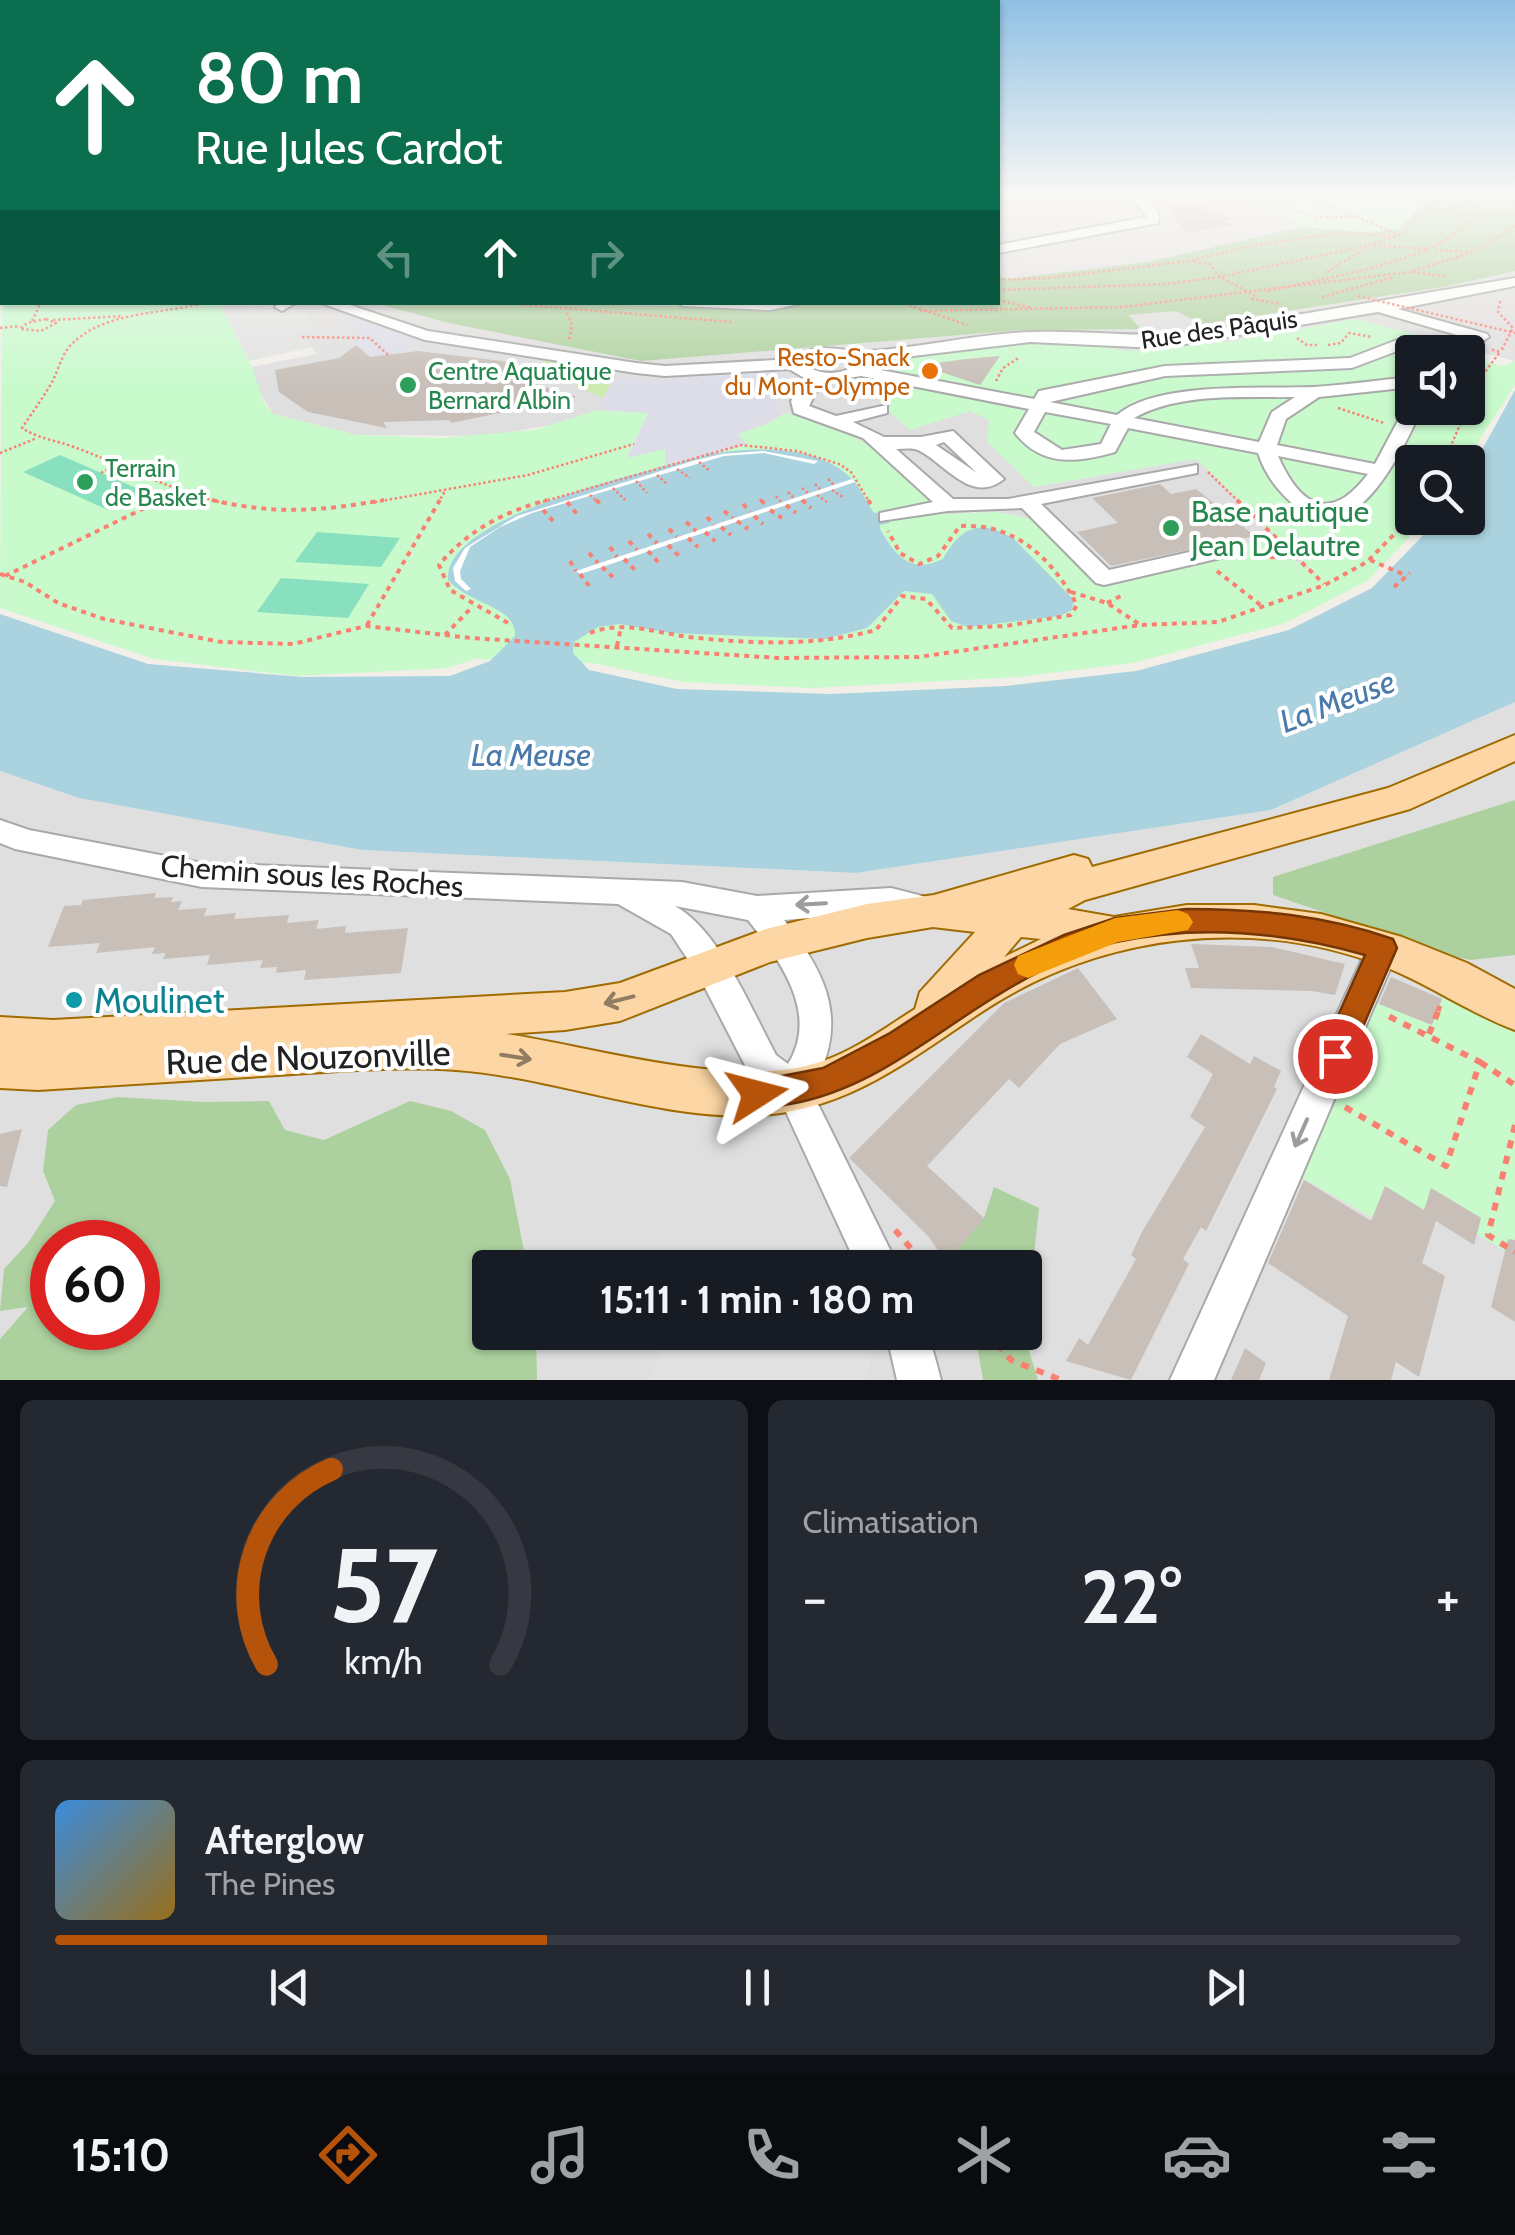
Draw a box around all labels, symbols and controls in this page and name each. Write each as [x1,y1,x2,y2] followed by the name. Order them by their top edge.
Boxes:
[195,35,363,121] text: 80 m
[30,40,160,170] icon: ahead
[195,121,503,175] text: Rue Jules Cardot
[368,230,423,285] icon: left
[473,230,528,285] icon: ahead
[578,230,633,285] icon: right
[1139,303,1299,355] street label: Rue des Pâquis
[1395,335,1485,535] map controls
[1395,335,1485,425] button: sound
[725,342,911,401] place label: Resto-Snack du Mont-Olympe
[428,356,612,415] place label: Centre Aquatique Bernard Albin
[919,360,941,382] marker: Resto-Snack du Mont-Olympe
[397,374,419,396] marker: Centre Aquatique Bernard Albin
[1395,445,1485,535] button: search
[105,453,207,512] place label: Terrain de Basket
[74,471,96,493] marker: Terrain de Basket
[1190,493,1369,564] place label: Base nautique Jean Delautre
[1160,517,1182,539] marker: Base nautique Jean Delautre
[1274,661,1400,741] water label: La Meuse
[471,735,591,774] water label: La Meuse
[159,847,465,905] street label: Chemin sous les Roches
[795,895,827,914] one-way arrow
[94,979,225,1022] place label: Moulinet
[63,989,85,1011] marker: Moulinet
[604,992,635,1011] one-way arrow
[1293,1014,1378,1099] pin
[1308,1029,1363,1084] icon: arrive
[165,1031,451,1083] street label: Rue de Nouzonville
[705,1042,809,1146] position arrow
[500,1049,532,1067] one-way arrow
[1291,1117,1309,1148] one-way arrow
[30,1220,160,1350] speed limit sign: 60
[600,1276,914,1323] text: 15:11 · 1 min · 180 m
[803,1502,979,1541] text: Climatisation
[329,1522,438,1648] text: 57
[1081,1551,1182,1642] text: 22°
[803,1564,827,1631] text: −
[1436,1564,1460,1631] text: +
[345,1640,423,1683] text: km/h
[205,1817,364,1864] text: Afterglow
[205,1864,335,1903] text: The Pines
[262,1960,317,2015] icon: previous
[730,1960,785,2015] icon: pause
[1198,1960,1253,2015] icon: next
[313,2120,383,2190] icon: directions
[525,2120,595,2190] icon: music
[737,2120,807,2190] icon: phone
[949,2120,1019,2190] icon: climate
[1162,2120,1232,2190] icon: car
[1374,2120,1444,2190] icon: filters
[71,2128,170,2182] text: 15:10

